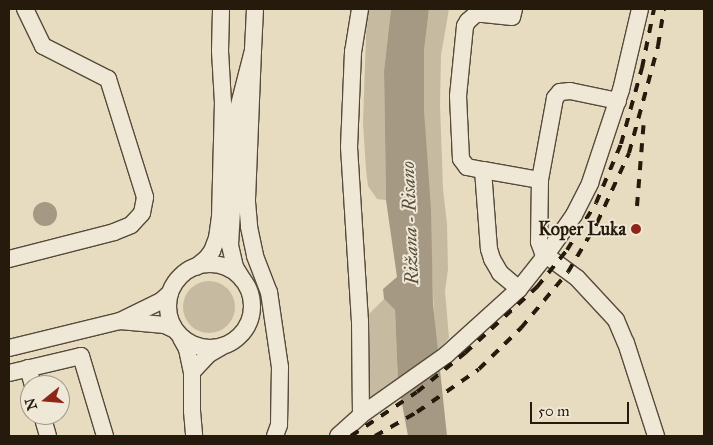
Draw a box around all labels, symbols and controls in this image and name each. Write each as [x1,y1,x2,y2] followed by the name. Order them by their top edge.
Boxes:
[396,161,424,285] water label: Rižana - Risano
[538,218,626,240] place label: Koper Luka
[630,223,642,235] marker: Koper Luka
[20,375,70,425] north arrow
[533,392,632,424] scale bar
[21,396,41,412] text: N
[538,402,570,420] text: 50 m

